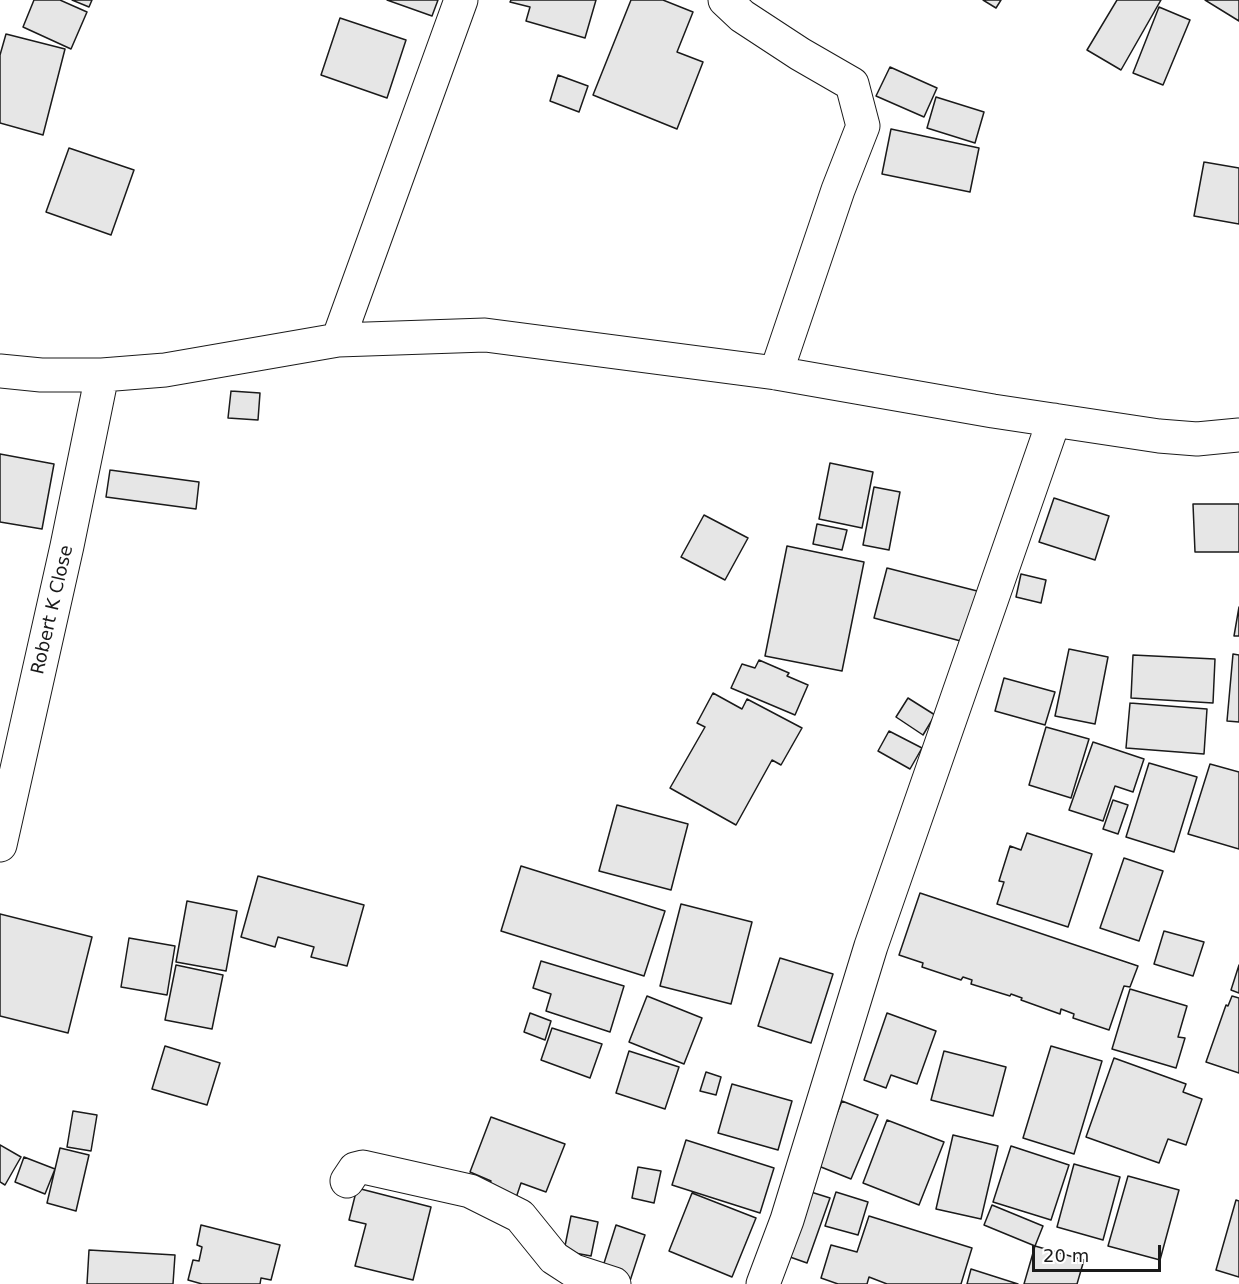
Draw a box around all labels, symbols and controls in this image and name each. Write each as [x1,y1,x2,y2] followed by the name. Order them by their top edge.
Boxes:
[28,543,78,677] street label: Robert K Close
[1035,1233,1164,1271] scale bar
[1043,1245,1089,1266] text: 20 m

